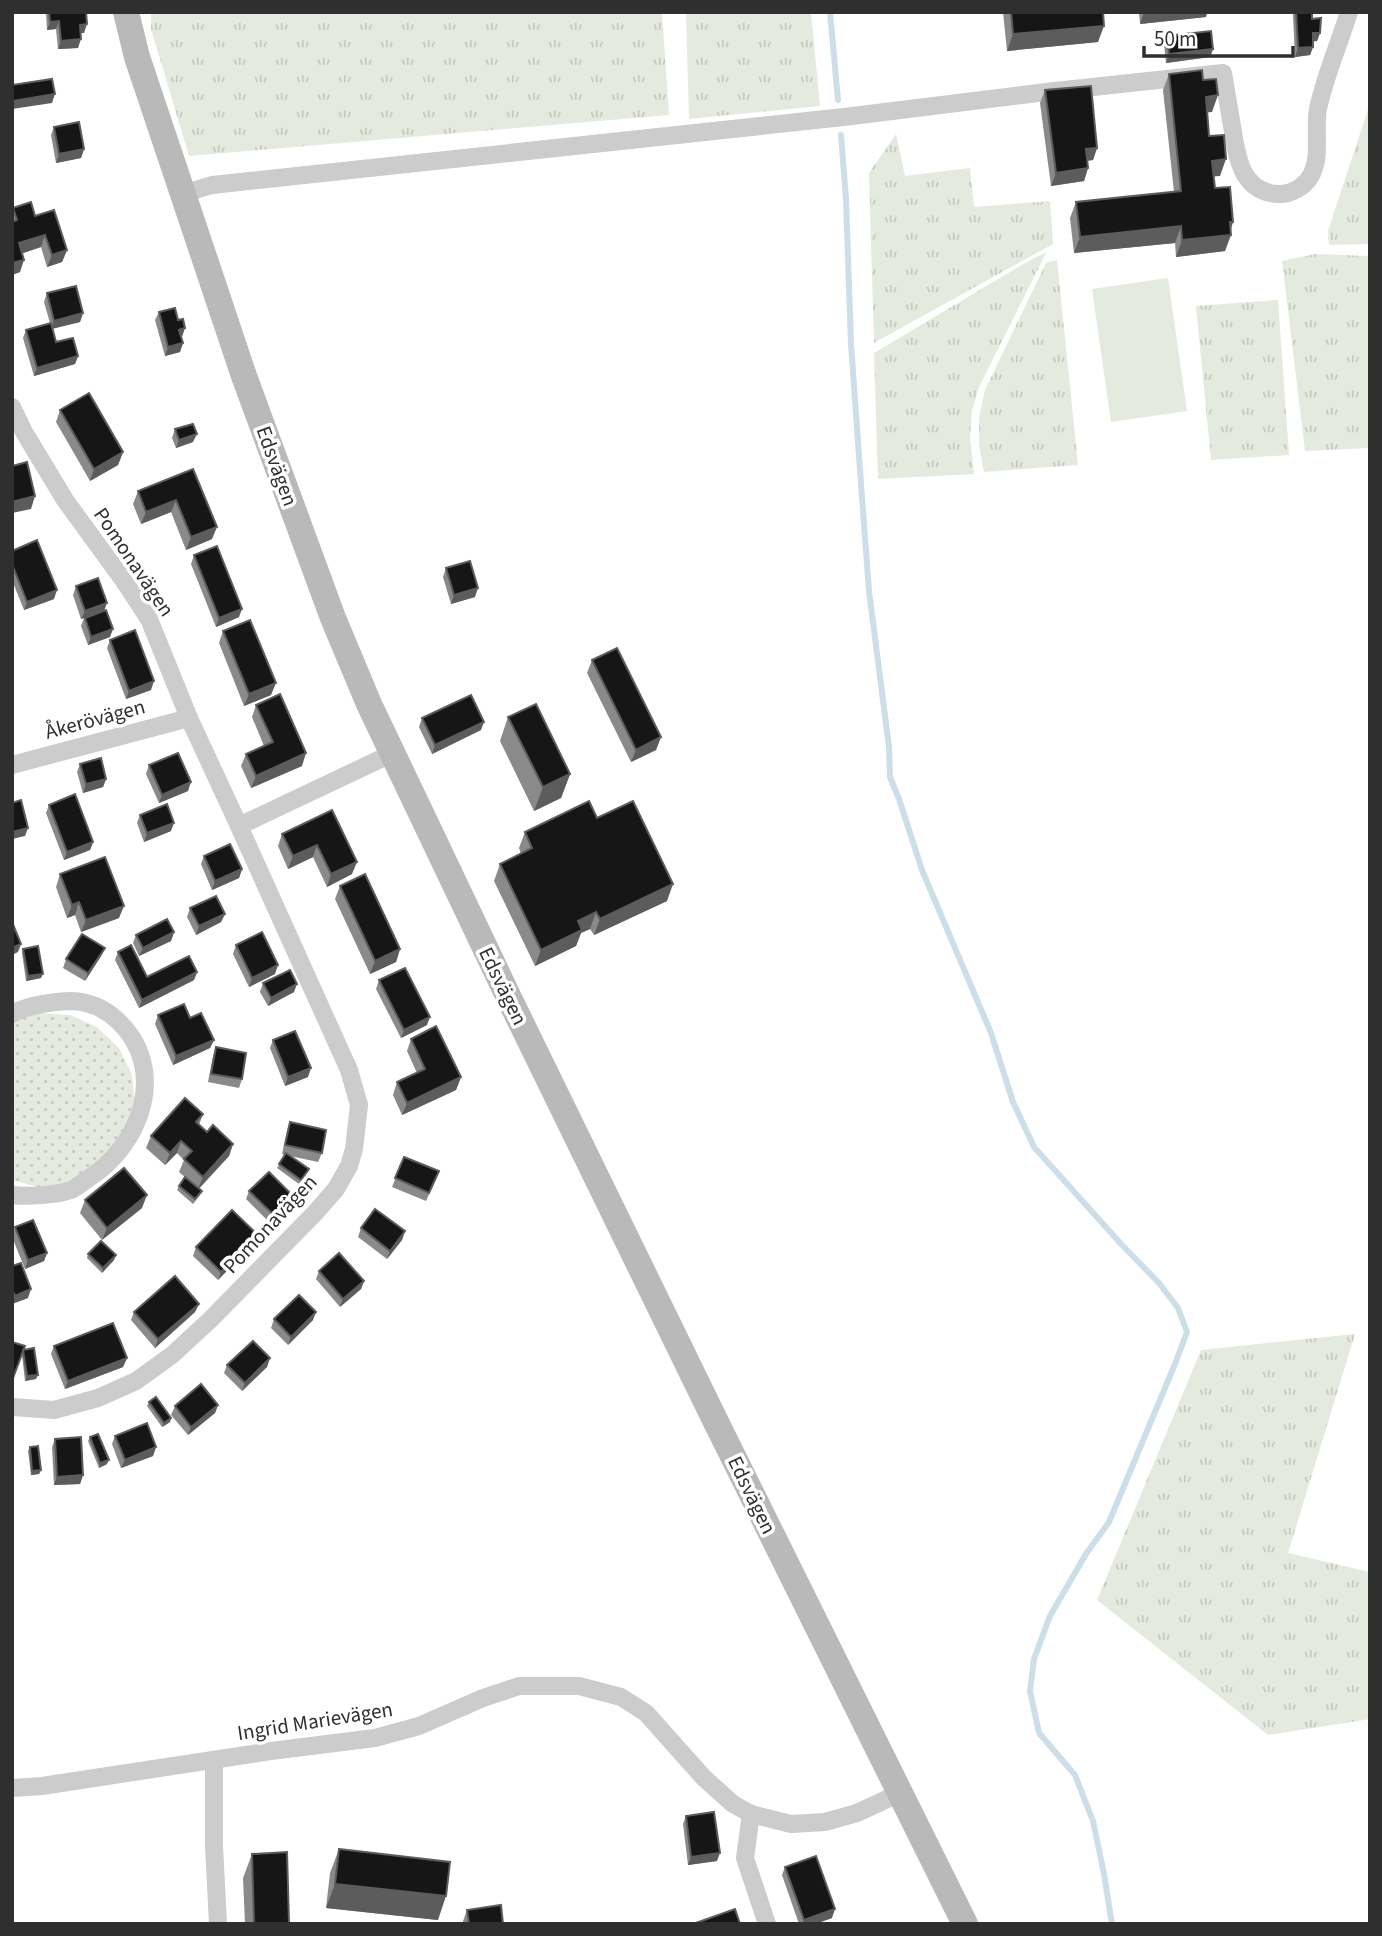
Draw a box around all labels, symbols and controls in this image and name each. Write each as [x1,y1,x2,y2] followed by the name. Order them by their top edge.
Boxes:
[1144,14,1293,58] scale bar
[1154,24,1196,54] text: 50 m
[249,422,305,510] street label: Edsvägen
[86,501,182,623] street label: Pomonavägen
[42,691,148,747] street label: Åkerövägen
[471,942,535,1030] street label: Edsvägen
[216,1168,324,1280] street label: Pomonavägen
[720,1451,784,1539] street label: Edsvägen
[235,1694,395,1748] street label: Ingrid Marievägen

